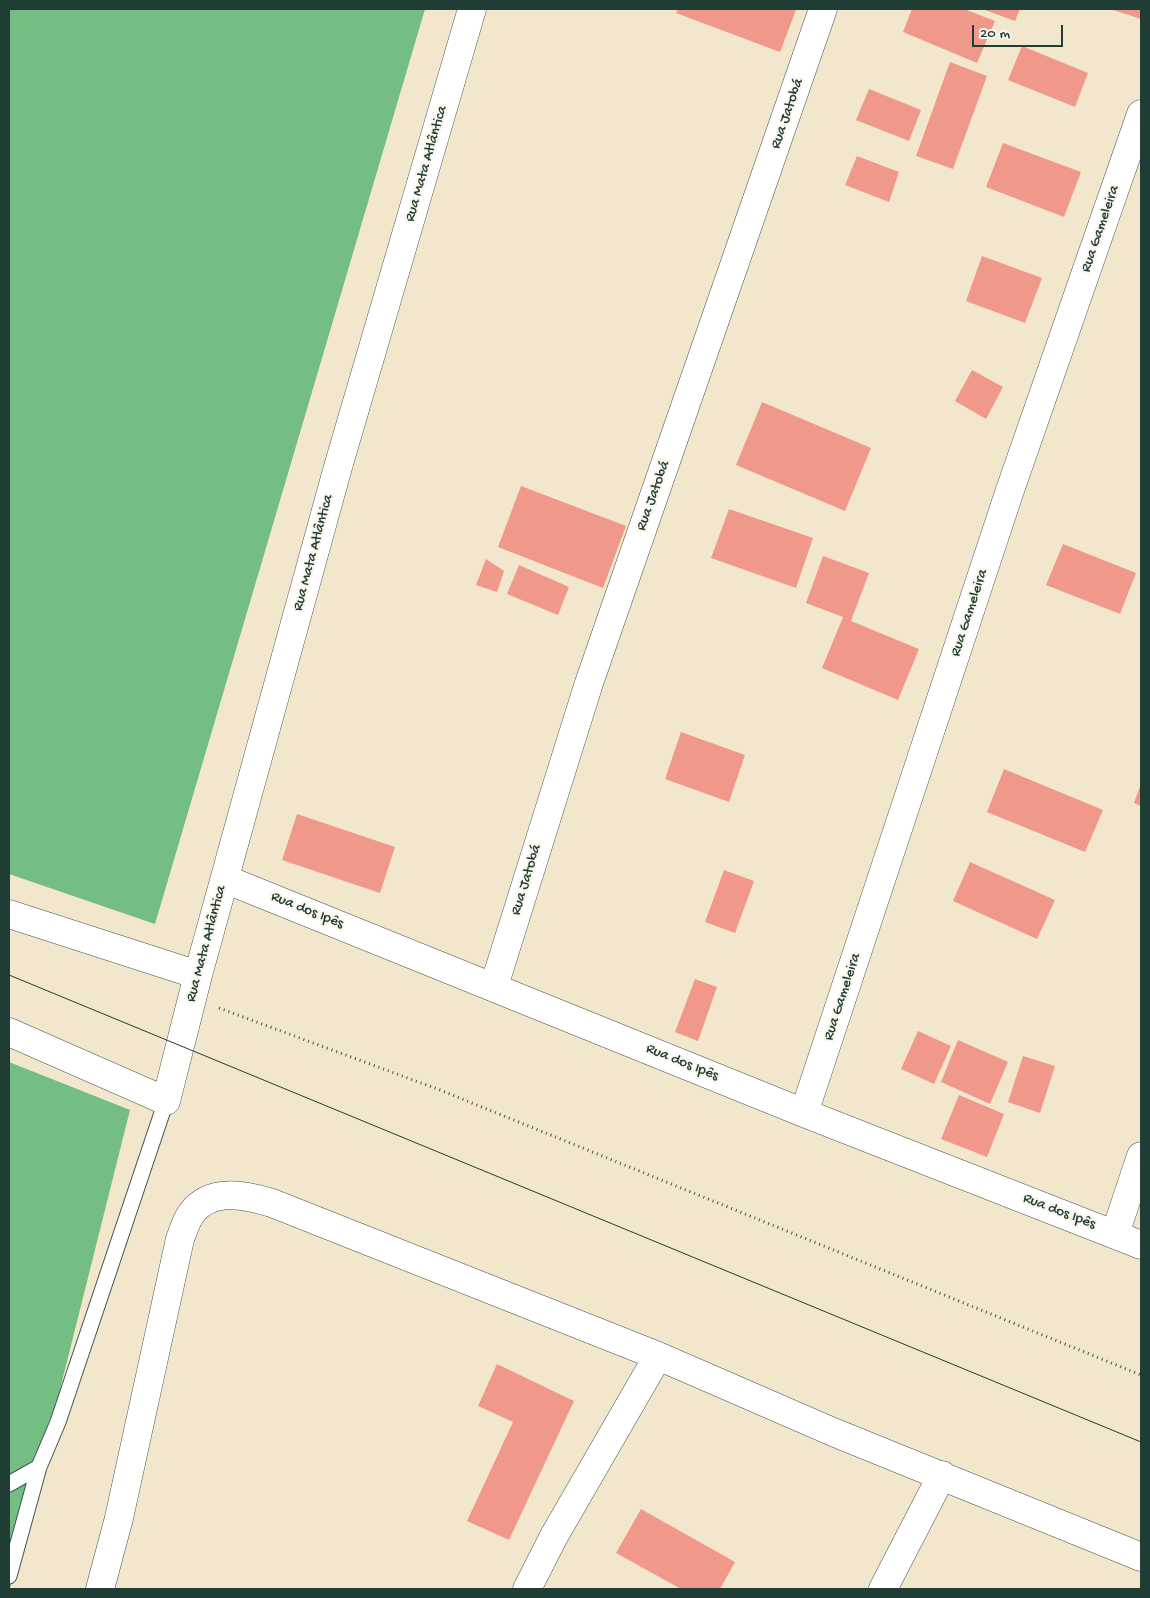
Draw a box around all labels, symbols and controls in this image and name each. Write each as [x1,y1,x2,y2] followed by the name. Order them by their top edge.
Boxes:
[975,15,1066,47] scale bar
[980,25,1010,43] text: 20 m
[768,76,808,152] street label: Rua Jatobá
[402,104,452,224] street label: Rua Mata Atlântica
[1078,183,1124,275] street label: Rua Gameleira
[633,459,675,533] street label: Rua Jatobá
[290,493,338,613] street label: Rua Mata Atlântica
[947,567,993,659] street label: Rua Gameleira
[508,842,546,918] street label: Rua Jatobá
[183,884,231,1004] street label: Rua Mata Atlântica
[268,888,346,934] street label: Rua dos Ipês
[820,951,866,1043] street label: Rua Gameleira
[643,1040,721,1086] street label: Rua dos Ipês
[1020,1190,1098,1234] street label: Rua dos Ipês

